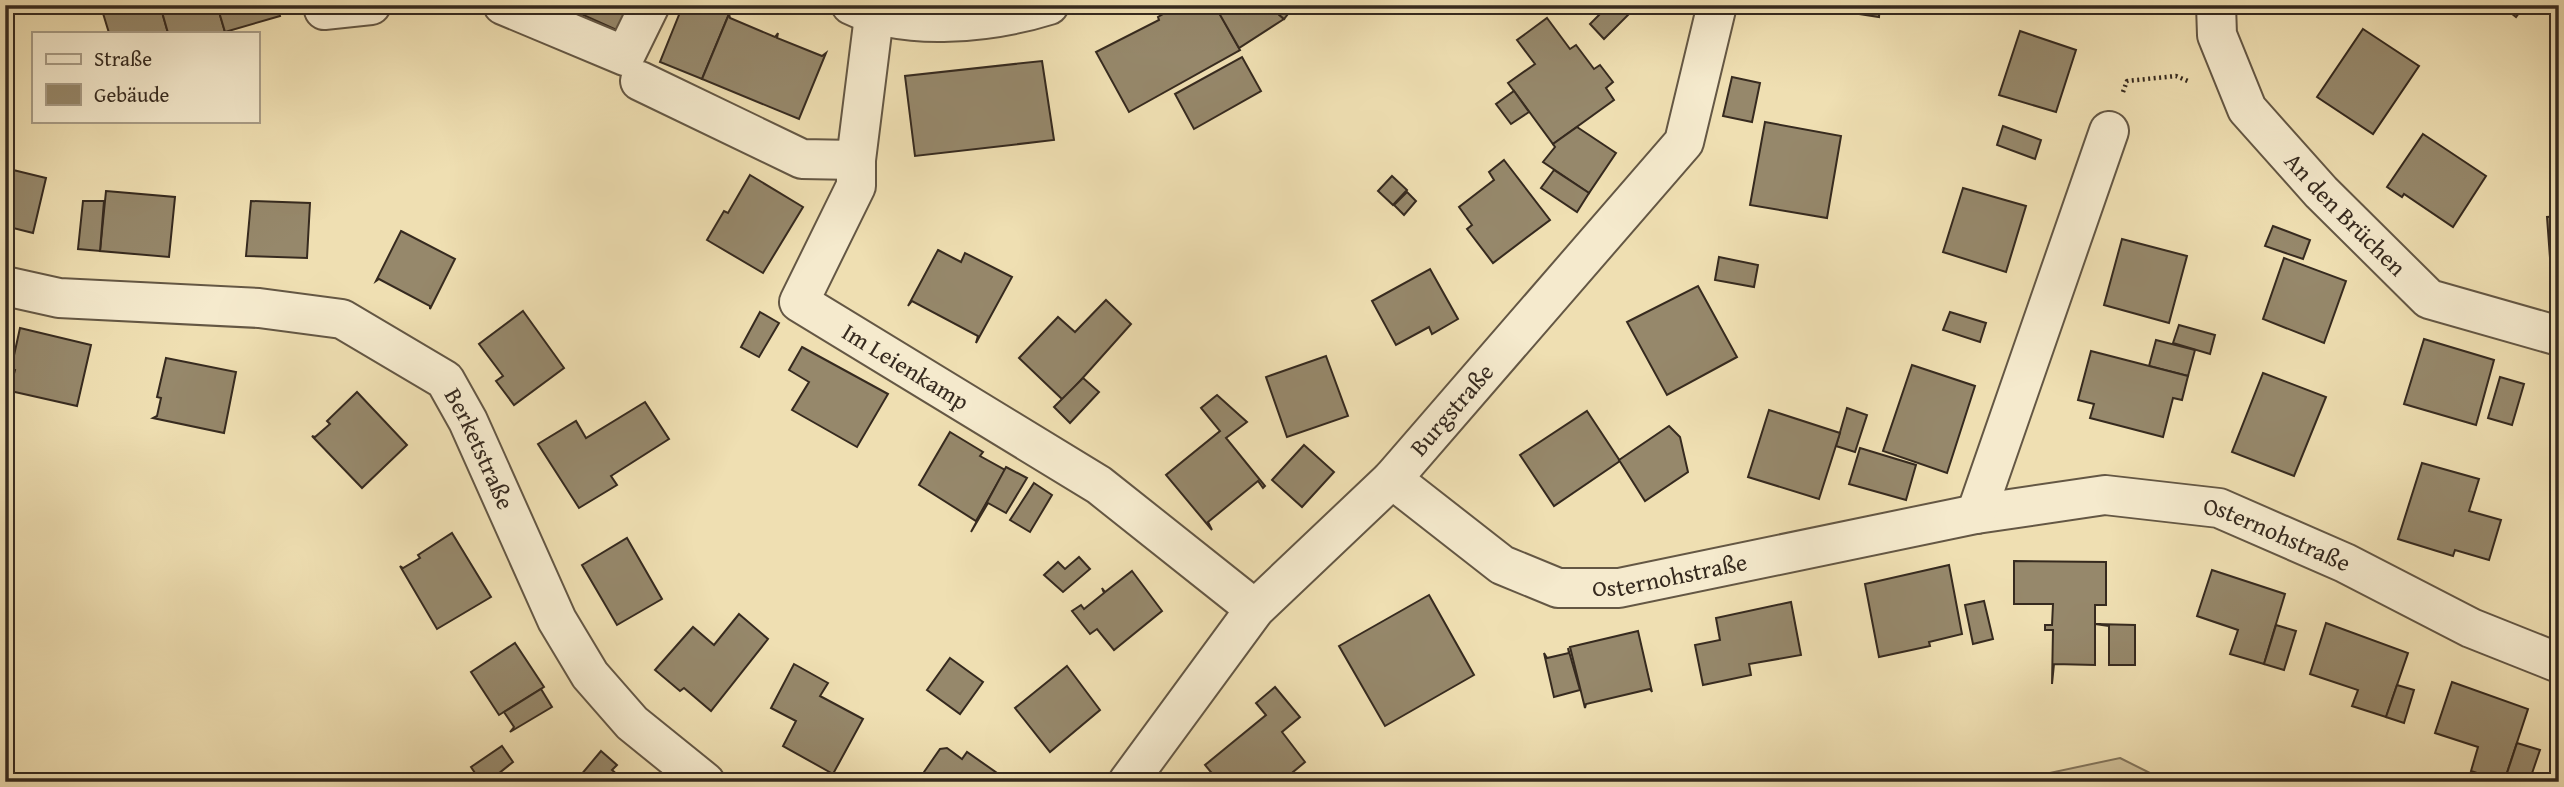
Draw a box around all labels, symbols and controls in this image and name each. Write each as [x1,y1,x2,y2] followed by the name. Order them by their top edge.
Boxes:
[32,32,259,122] legend
[94,43,152,74] text: Straße
[94,79,170,110] text: Gebäude
[2277,144,2415,284] street label: An den Brüchen
[836,314,976,419] street label: Im Leienkamp
[1401,355,1502,464] street label: Burgstraße
[436,381,523,515] street label: Berketstraße
[2202,488,2356,580] street label: Osternohstraße
[1592,544,1750,605] street label: Osternohstraße

